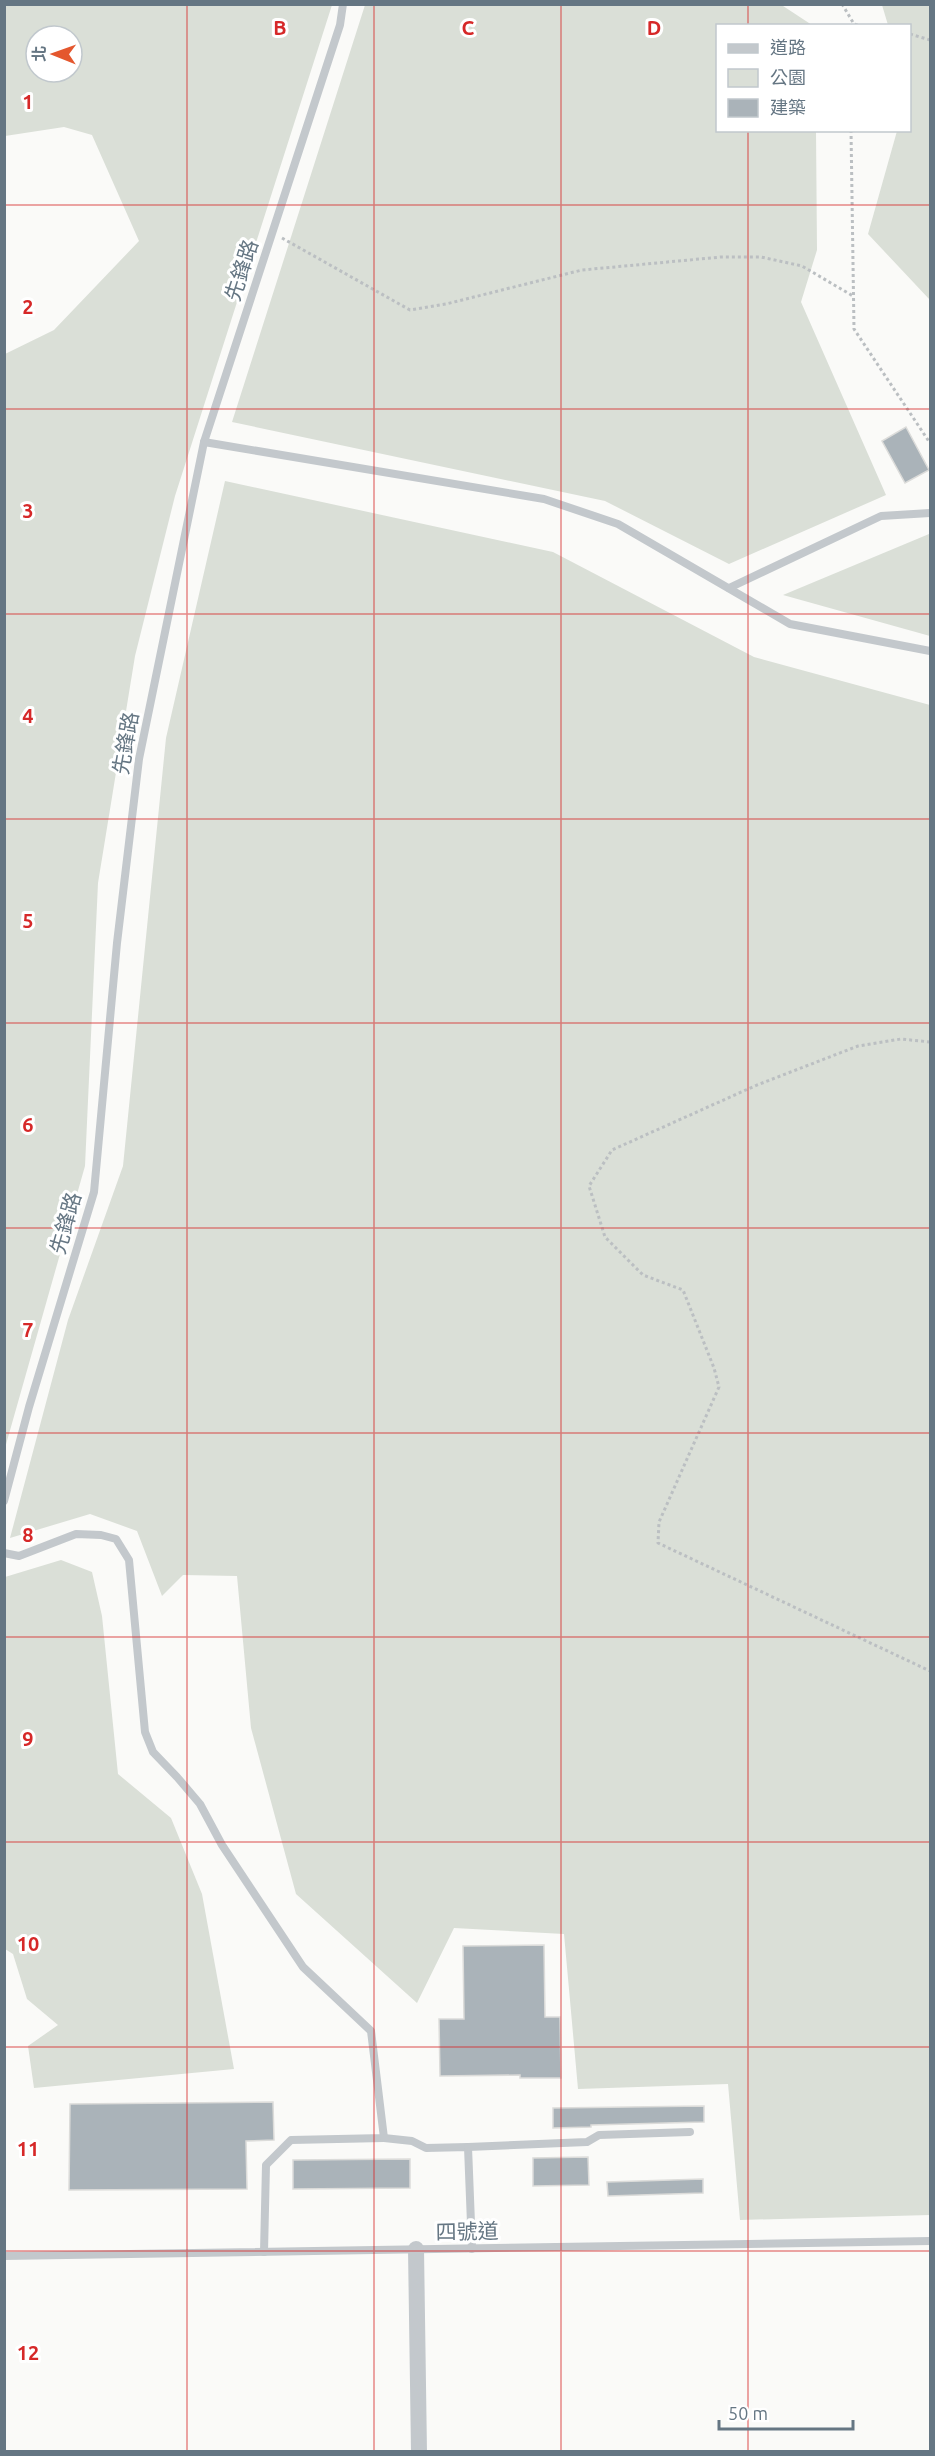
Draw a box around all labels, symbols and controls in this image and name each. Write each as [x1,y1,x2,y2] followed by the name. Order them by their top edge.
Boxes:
[273,16,287,39] text: B
[462,16,475,39] text: C
[647,16,661,39] text: D
[24,24,84,84] north arrow
[716,24,911,132] legend
[770,37,806,57] text: 道路
[30,46,48,62] text: 北
[770,67,806,87] text: 公園
[22,90,34,113] text: 1
[770,97,806,117] text: 建築
[220,236,262,304] street label: 先鋒路
[22,295,34,318] text: 2
[22,499,34,522] text: 3
[22,704,34,727] text: 4
[108,710,142,776] street label: 先鋒路
[22,909,34,932] text: 5
[22,1113,34,1136] text: 6
[45,1189,85,1257] street label: 先鋒路
[22,1318,34,1341] text: 7
[22,1523,34,1546] text: 8
[22,1727,34,1750] text: 9
[17,1932,39,1955] text: 10
[17,2137,39,2160] text: 11
[435,2218,499,2244] street label: 四號道
[17,2341,39,2364] text: 12
[719,2393,852,2431] scale bar
[728,2403,768,2423] text: 50 m

